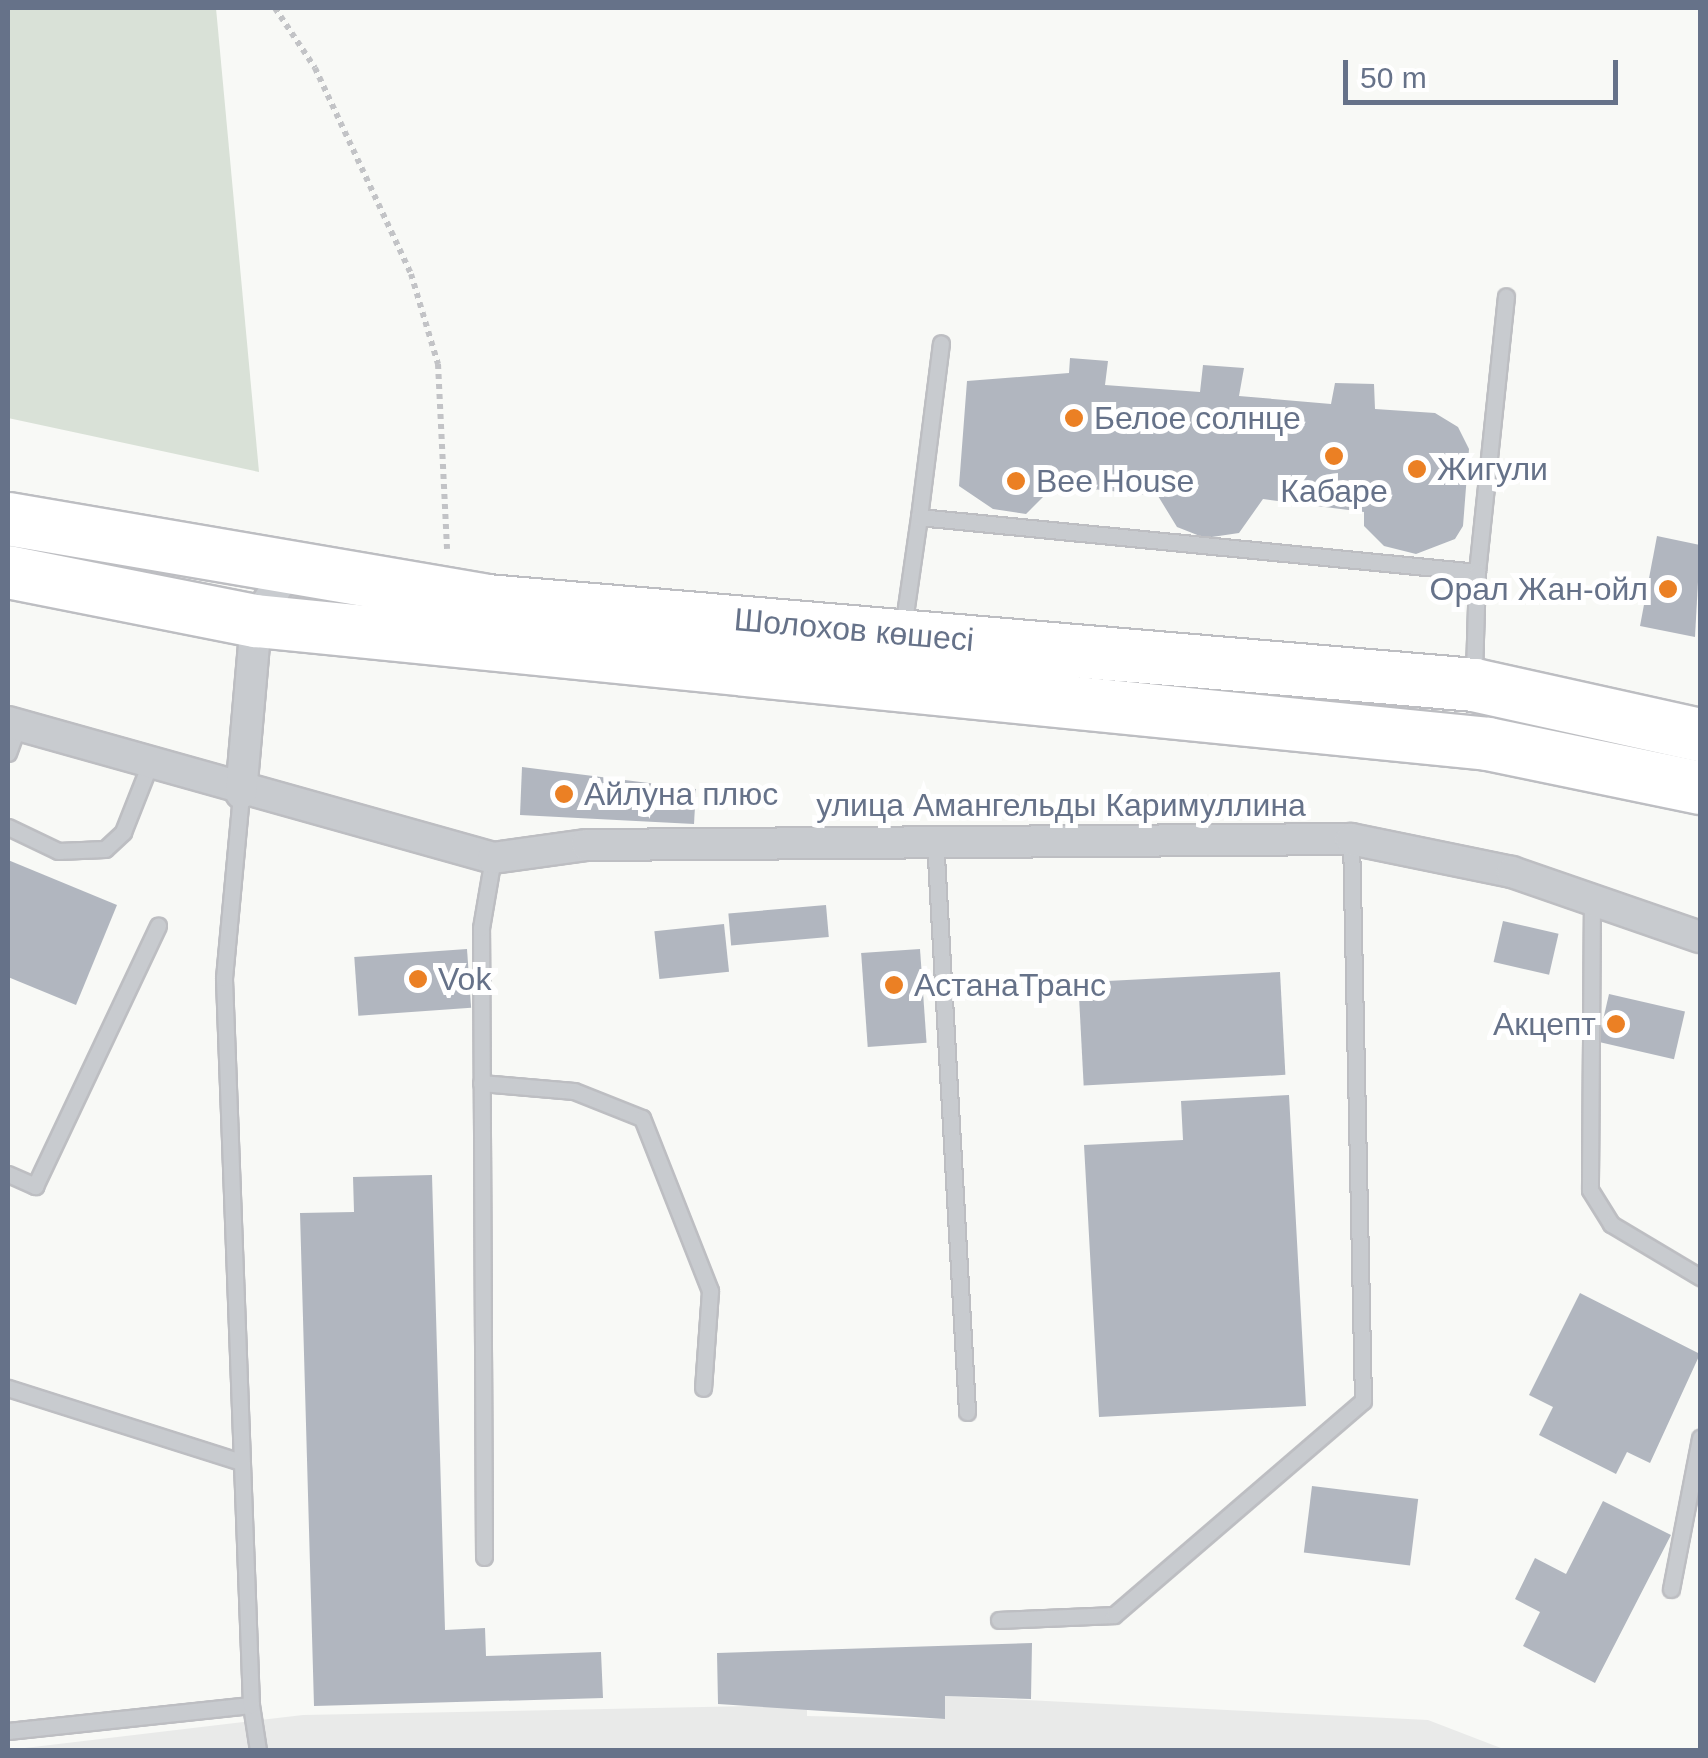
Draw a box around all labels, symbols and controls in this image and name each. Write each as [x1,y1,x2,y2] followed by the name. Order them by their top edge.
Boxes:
[1348,40,1623,102] scale bar
[1360,61,1427,94] text: 50 m
[1094,399,1301,437] place label: Белое солнце
[1063,407,1085,429] marker: Белое солнце
[1323,445,1345,467] marker: Кабаре
[1437,450,1548,488] place label: Жигули
[1406,458,1428,480] marker: Жигули
[1036,462,1194,500] place label: Bee House
[1005,470,1027,492] marker: Bee House
[1280,472,1388,510] place label: Кабаре
[1430,570,1648,608] place label: Орал Жан-ойл
[1657,578,1679,600] marker: Орал Жан-ойл
[732,600,976,660] street label: Шолохов көшесі
[584,775,778,813] place label: Айлуна плюс
[553,783,575,805] marker: Айлуна плюс
[816,786,1306,824] street label: улица Амангельды Каримуллина
[438,960,491,998] place label: Vok
[914,966,1106,1004] place label: АстанаТранс
[407,968,429,990] marker: Vok
[883,974,905,996] marker: АстанаТранс
[1493,1005,1596,1043] place label: Акцепт
[1605,1013,1627,1035] marker: Акцепт

